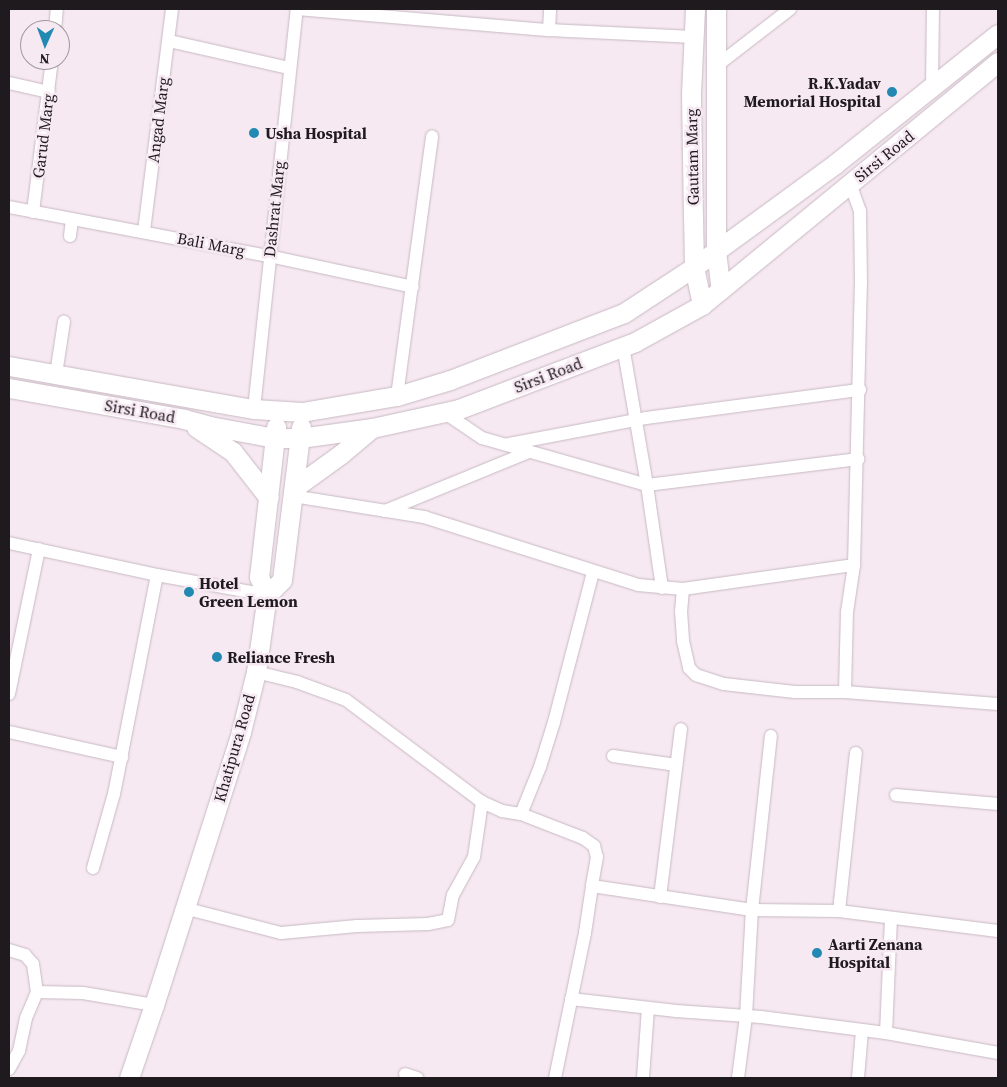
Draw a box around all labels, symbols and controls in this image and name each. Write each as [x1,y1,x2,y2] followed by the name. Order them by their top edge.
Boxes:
[20,20,70,70] north arrow
[39,49,50,69] text: N
[743,73,881,111] place label: R.K.Yadav Memorial Hospital
[143,76,173,164] street label: Angad Marg
[885,85,899,99] marker: R.K.Yadav Memorial Hospital
[28,93,58,179] street label: Garud Marg
[682,108,702,206] street label: Gautam Marg
[265,123,367,143] place label: Usha Hospital
[247,126,261,140] marker: Usha Hospital
[850,126,918,186] street label: Sirsi Road
[259,160,289,258] street label: Dashrat Marg
[176,228,246,260] street label: Bali Marg
[511,353,585,397] street label: Sirsi Road
[103,395,177,427] street label: Sirsi Road
[199,573,298,611] place label: Hotel Green Lemon
[183,586,195,598] marker: Hotel Green Lemon
[227,647,335,667] place label: Reliance Fresh
[211,651,223,663] marker: Reliance Fresh
[209,692,259,804] street label: Khatipura Road
[828,934,923,972] place label: Aarti Zenana Hospital
[810,946,824,960] marker: Aarti Zenana Hospital

